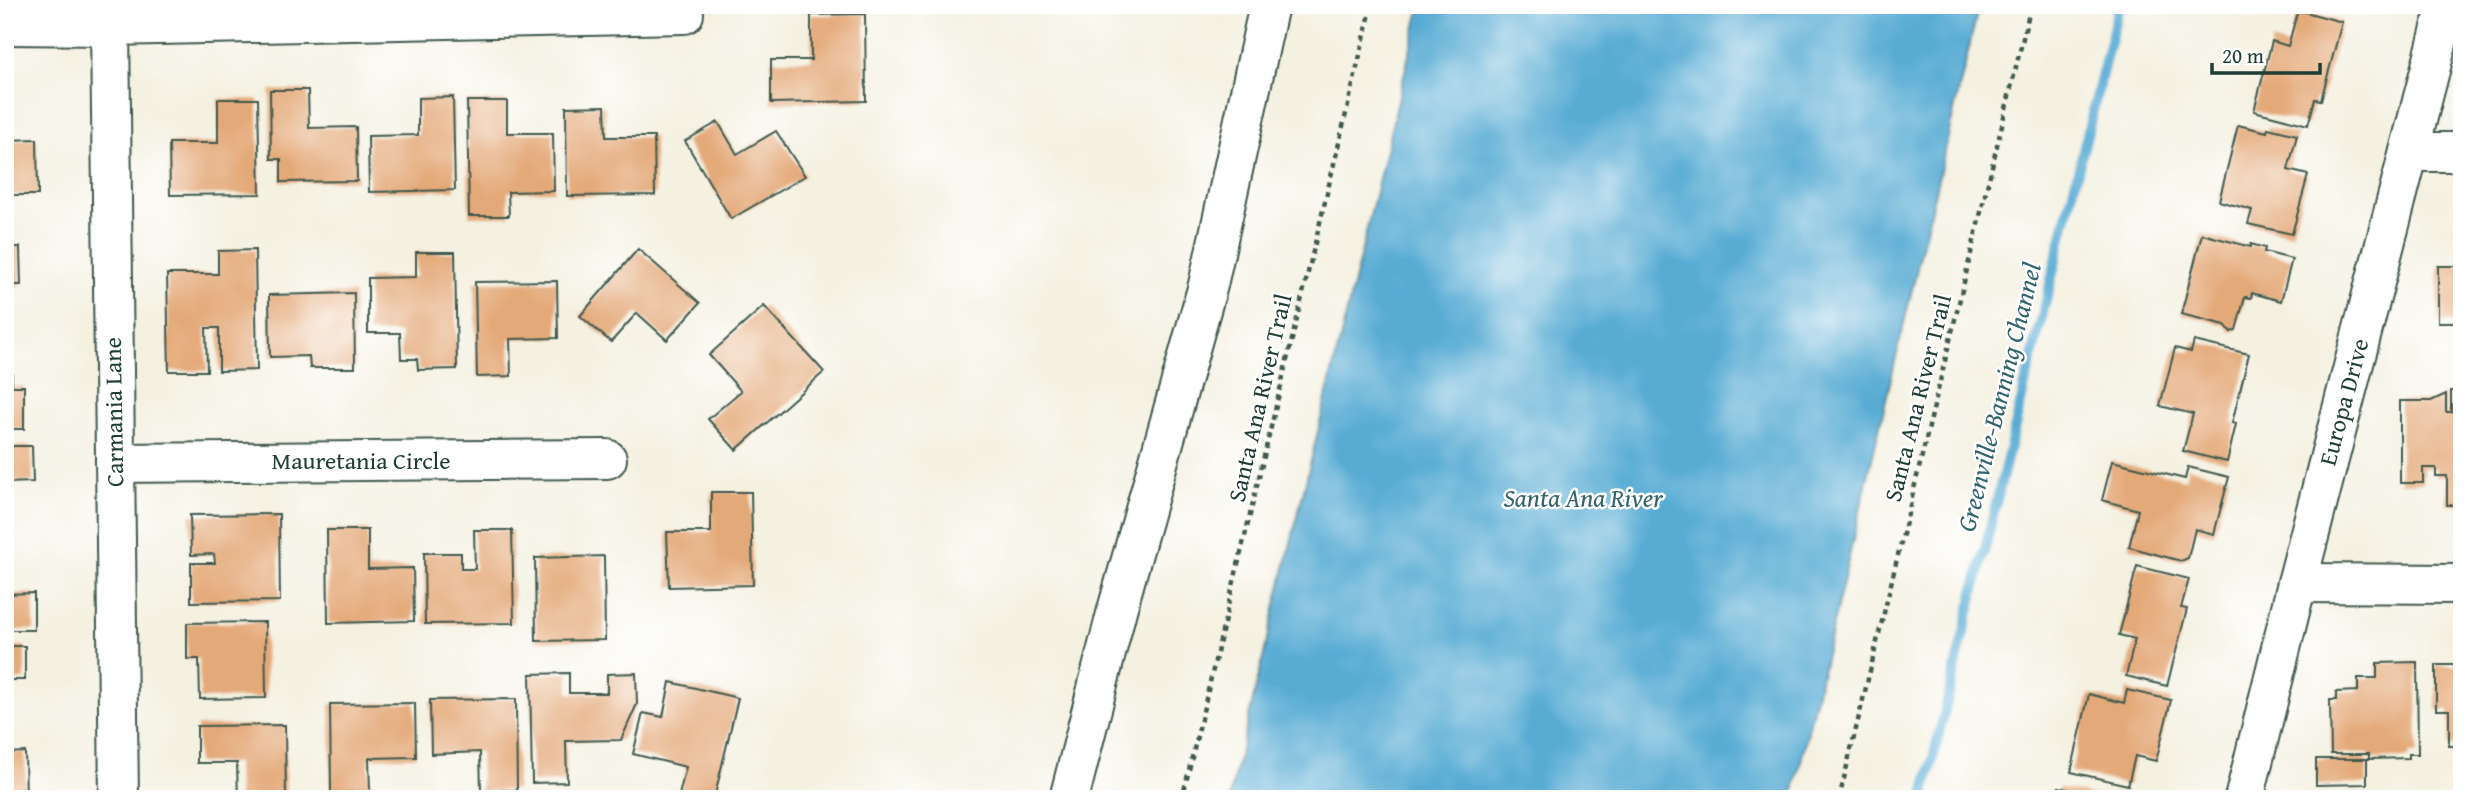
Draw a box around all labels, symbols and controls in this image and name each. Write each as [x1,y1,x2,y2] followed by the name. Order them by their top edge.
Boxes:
[2212,32,2320,76] scale bar
[2222,40,2264,71] text: 20 m
[1946,258,2051,535] water label: Greenville-Banning Channel
[1219,290,1301,505] street label: Santa Ana River Trail
[1875,290,1960,505] street label: Santa Ana River Trail
[2310,334,2377,469] street label: Europa Drive
[95,337,132,487] street label: Carmania Lane
[271,443,451,478] street label: Mauretania Circle
[1503,478,1664,517] water label: Santa Ana River

